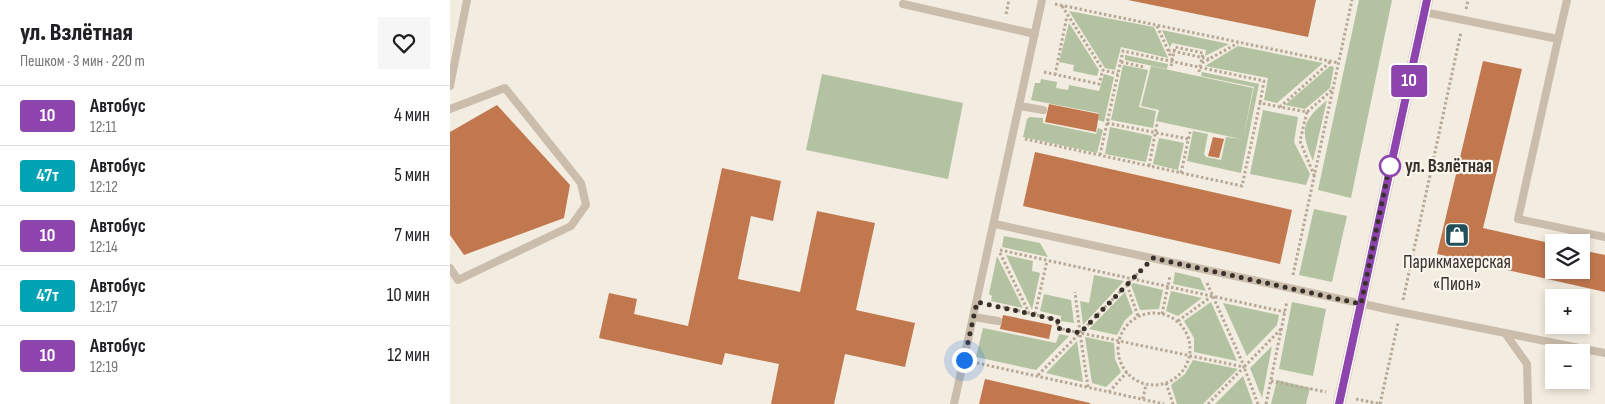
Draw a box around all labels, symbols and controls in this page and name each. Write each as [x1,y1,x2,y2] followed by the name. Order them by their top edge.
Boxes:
[378,17,430,69] button: heart
[20,18,133,47] text: ул. Взлётная
[20,52,145,71] text: Пешком · 3 мин · 220 m
[1386,65,1432,97] line badge: 10
[1401,70,1417,91] text: 10
[90,95,146,118] text: Автобус
[394,104,430,127] text: 4 мин
[40,105,55,126] text: 10
[90,118,117,137] text: 12:11
[90,155,146,178] text: Автобус
[1379,155,1401,177] marker: ул. Взлётная
[1405,155,1492,178] place label: ул. Взлётная
[394,164,430,187] text: 5 мин
[36,165,59,186] text: 47т
[90,178,118,197] text: 12:12
[90,215,146,238] text: Автобус
[1444,222,1470,248] shop icon: Парикмахерская «Пион»
[394,224,430,247] text: 7 мин
[40,225,55,246] text: 10
[1545,234,1590,389] map controls
[1545,234,1590,279] button: layers
[90,238,118,257] text: 12:14
[1403,251,1511,296] place label: Парикмахерская «Пион»
[90,275,146,298] text: Автобус
[387,284,430,307] text: 10 мин
[36,285,59,306] text: 47т
[1545,289,1590,334] button: +
[90,298,117,317] text: 12:17
[90,335,146,358] text: Автобус
[387,344,430,367] text: 12 мин
[1545,344,1590,389] button: −
[40,345,55,366] text: 10
[952,348,977,373] your location
[90,358,118,377] text: 12:19

